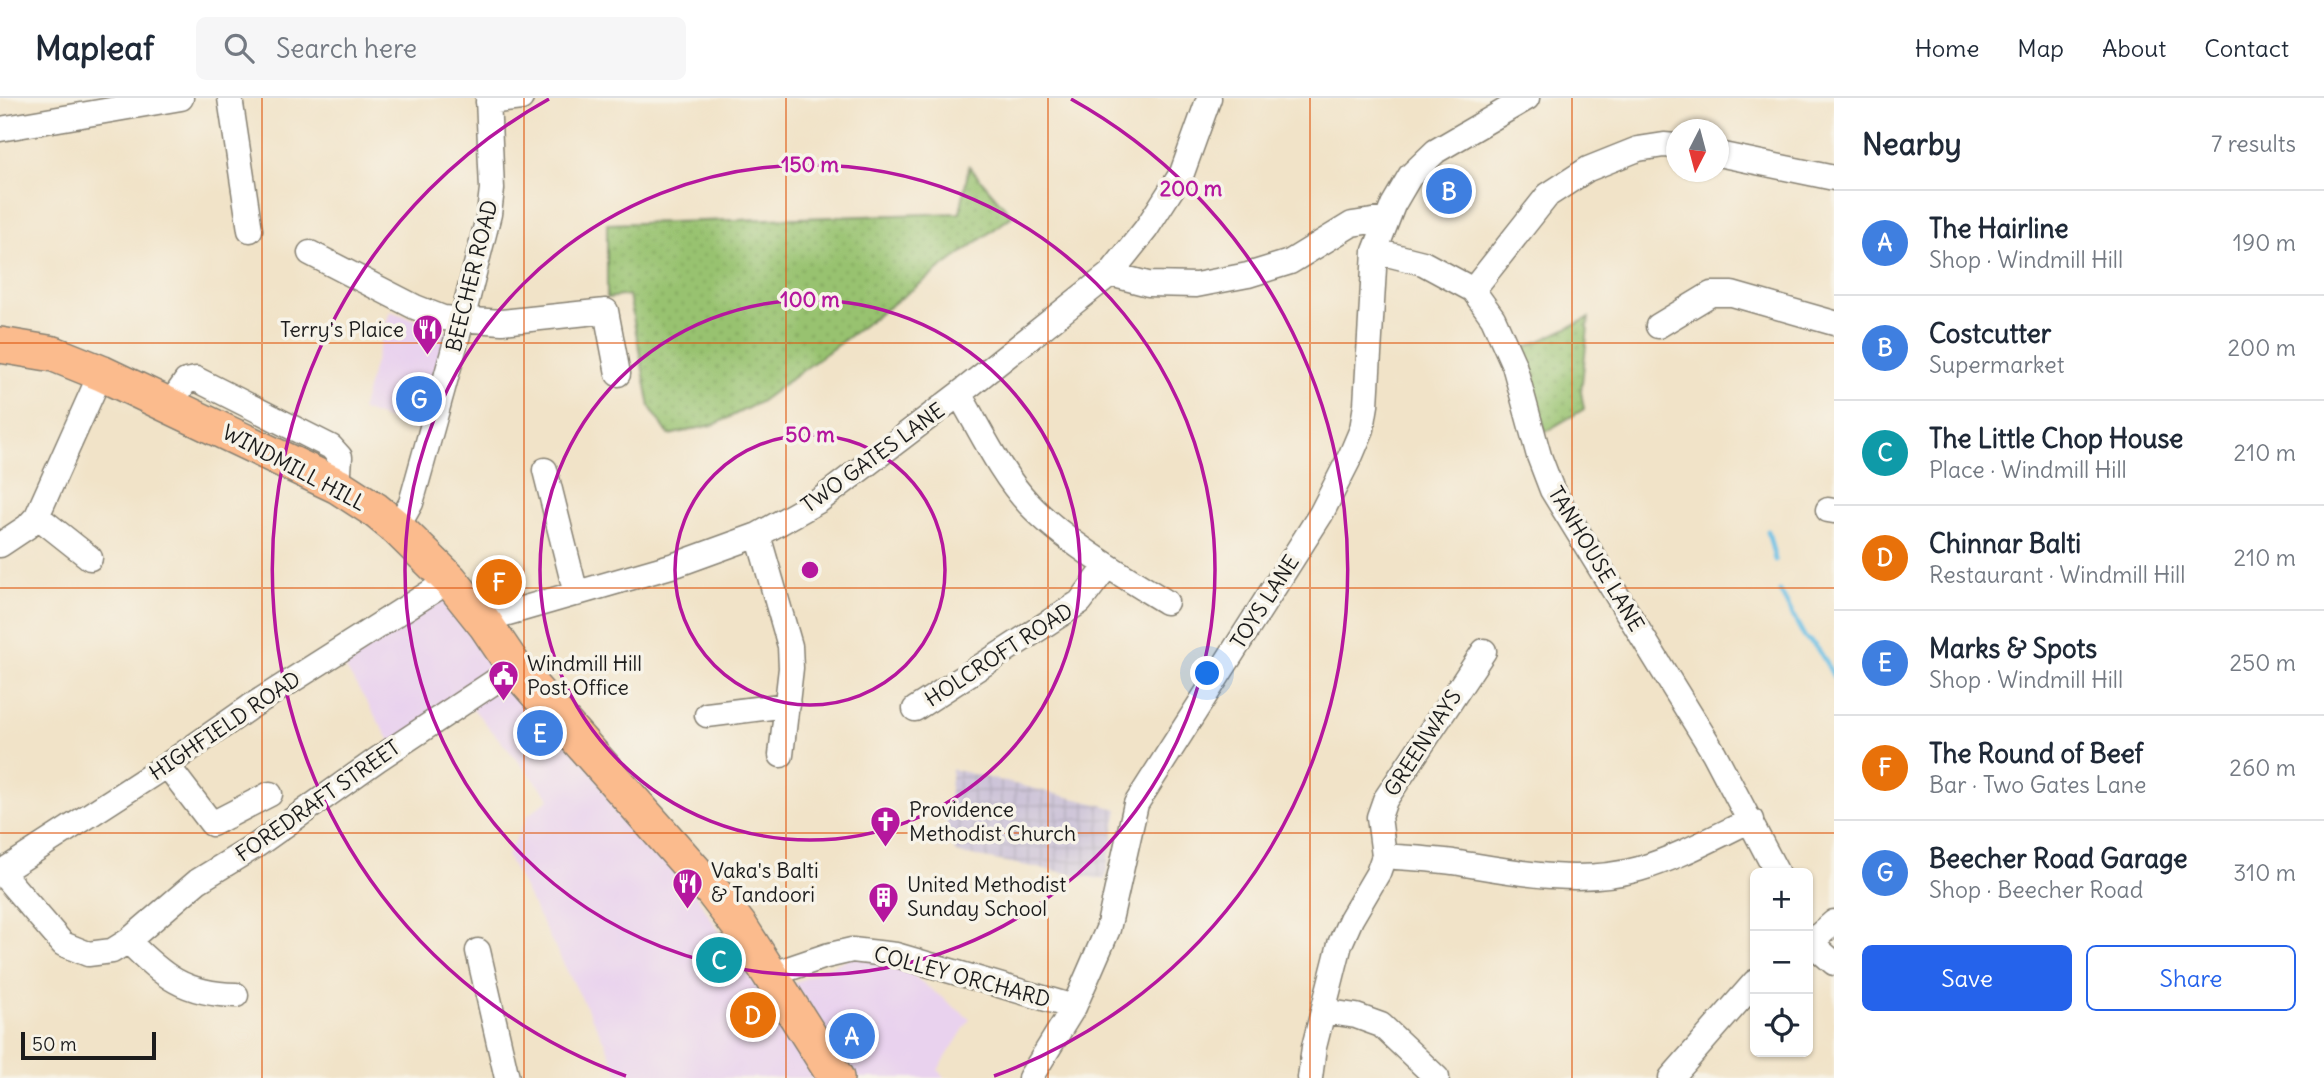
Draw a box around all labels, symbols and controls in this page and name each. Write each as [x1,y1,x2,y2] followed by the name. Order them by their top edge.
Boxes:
[196,17,686,80] search box
[35,27,154,69] text: Mapleaf
[220,29,258,67] icon: search
[276,32,417,65] text: Search here
[1915,33,1979,63] text: Home
[2017,33,2064,63] text: Map
[2102,33,2166,63] text: About
[2204,33,2289,63] text: Contact
[1666,119,1729,182] north arrow
[1862,125,1962,163] text: Nearby
[2211,129,2296,158] text: 7 results
[781,151,839,178] text: 150 m
[1426,165,1472,217] pin: B
[1160,175,1223,202] text: 200 m
[440,197,503,354] street label: BEECHER ROAD
[1929,212,2068,245] text: The Hairline
[1878,228,1892,257] text: A
[2233,228,2296,257] text: 190 m
[1929,245,2123,274] text: Shop · Windmill Hill
[780,286,840,313] text: 100 m
[410,313,444,357] restaurant icon: Terry's Plaice
[280,316,404,343] place label: Terry's Plaice
[1929,317,2051,350] text: Costcutter
[1877,333,1893,362] text: B
[2227,333,2296,362] text: 200 m
[1929,350,2065,379] text: Supermarket
[396,373,442,425] pin: G
[796,397,950,519] street label: TWO GATES LANE
[218,418,371,517] street label: WINDMILL HILL
[785,421,835,448] text: 50 m
[1929,422,2183,455] text: The Little Chop House
[1877,438,1893,467] text: C
[2233,438,2296,467] text: 210 m
[1929,455,2127,484] text: Place · Windmill Hill
[1542,481,1650,636] street label: TANHOUSE LANE
[1929,527,2081,560] text: Chinnar Balti
[1877,543,1893,572] text: D
[2233,543,2296,572] text: 210 m
[1224,550,1305,654] street label: TOYS LANE
[476,556,522,608] pin: F
[798,558,822,582] centre of rings
[1929,560,2185,589] text: Restaurant · Windmill Hill
[920,597,1078,712] street label: HOLCROFT ROAD
[1929,632,2097,665] text: Marks & Spots
[1878,648,1892,677] text: E
[2229,648,2296,677] text: 250 m
[527,650,642,701] place label: Windmill Hill Post Office
[1190,656,1224,690] your location
[487,659,521,703] public building icon: Windmill Hill Post Office
[144,665,306,786] street label: HIGHFIELD ROAD
[1929,665,2123,694] text: Shop · Windmill Hill
[1378,684,1467,801] street label: GREENWAYS
[517,707,563,759] pin: E
[230,734,405,868] street label: FOREDRAFT STREET
[1929,737,2143,770] text: The Round of Beef
[1878,753,1892,782] text: F
[2229,753,2296,782] text: 260 m
[1929,770,2147,799] text: Bar · Two Gates Lane
[909,796,1076,847] place label: Providence Methodist Church
[869,805,903,849] church icon: Providence Methodist Church
[1929,842,2187,875] text: Beecher Road Garage
[711,857,819,908] place label: Vaka's Balti & Tandoori
[1877,858,1893,887] text: G
[2233,858,2296,887] text: 310 m
[671,866,705,910] restaurant icon: Vaka's Balti & Tandoori
[1750,868,1813,1057] map controls
[1750,868,1813,931] button: +
[907,871,1066,922] place label: United Methodist Sunday School
[1929,875,2143,904] text: Shop · Beecher Road
[867,880,901,924] building icon: United Methodist Sunday School
[1750,931,1813,994] button: −
[696,934,742,986] pin: C
[871,940,1053,1013] street label: COLLEY ORCHARD
[1862,945,2072,1011] button: Save
[2086,945,2296,1011] button: Share
[730,989,776,1041] pin: D
[1750,994,1813,1057] button: locate
[829,1010,875,1062] pin: A
[21,1029,156,1061] scale bar
[32,1032,77,1056] text: 50 m

